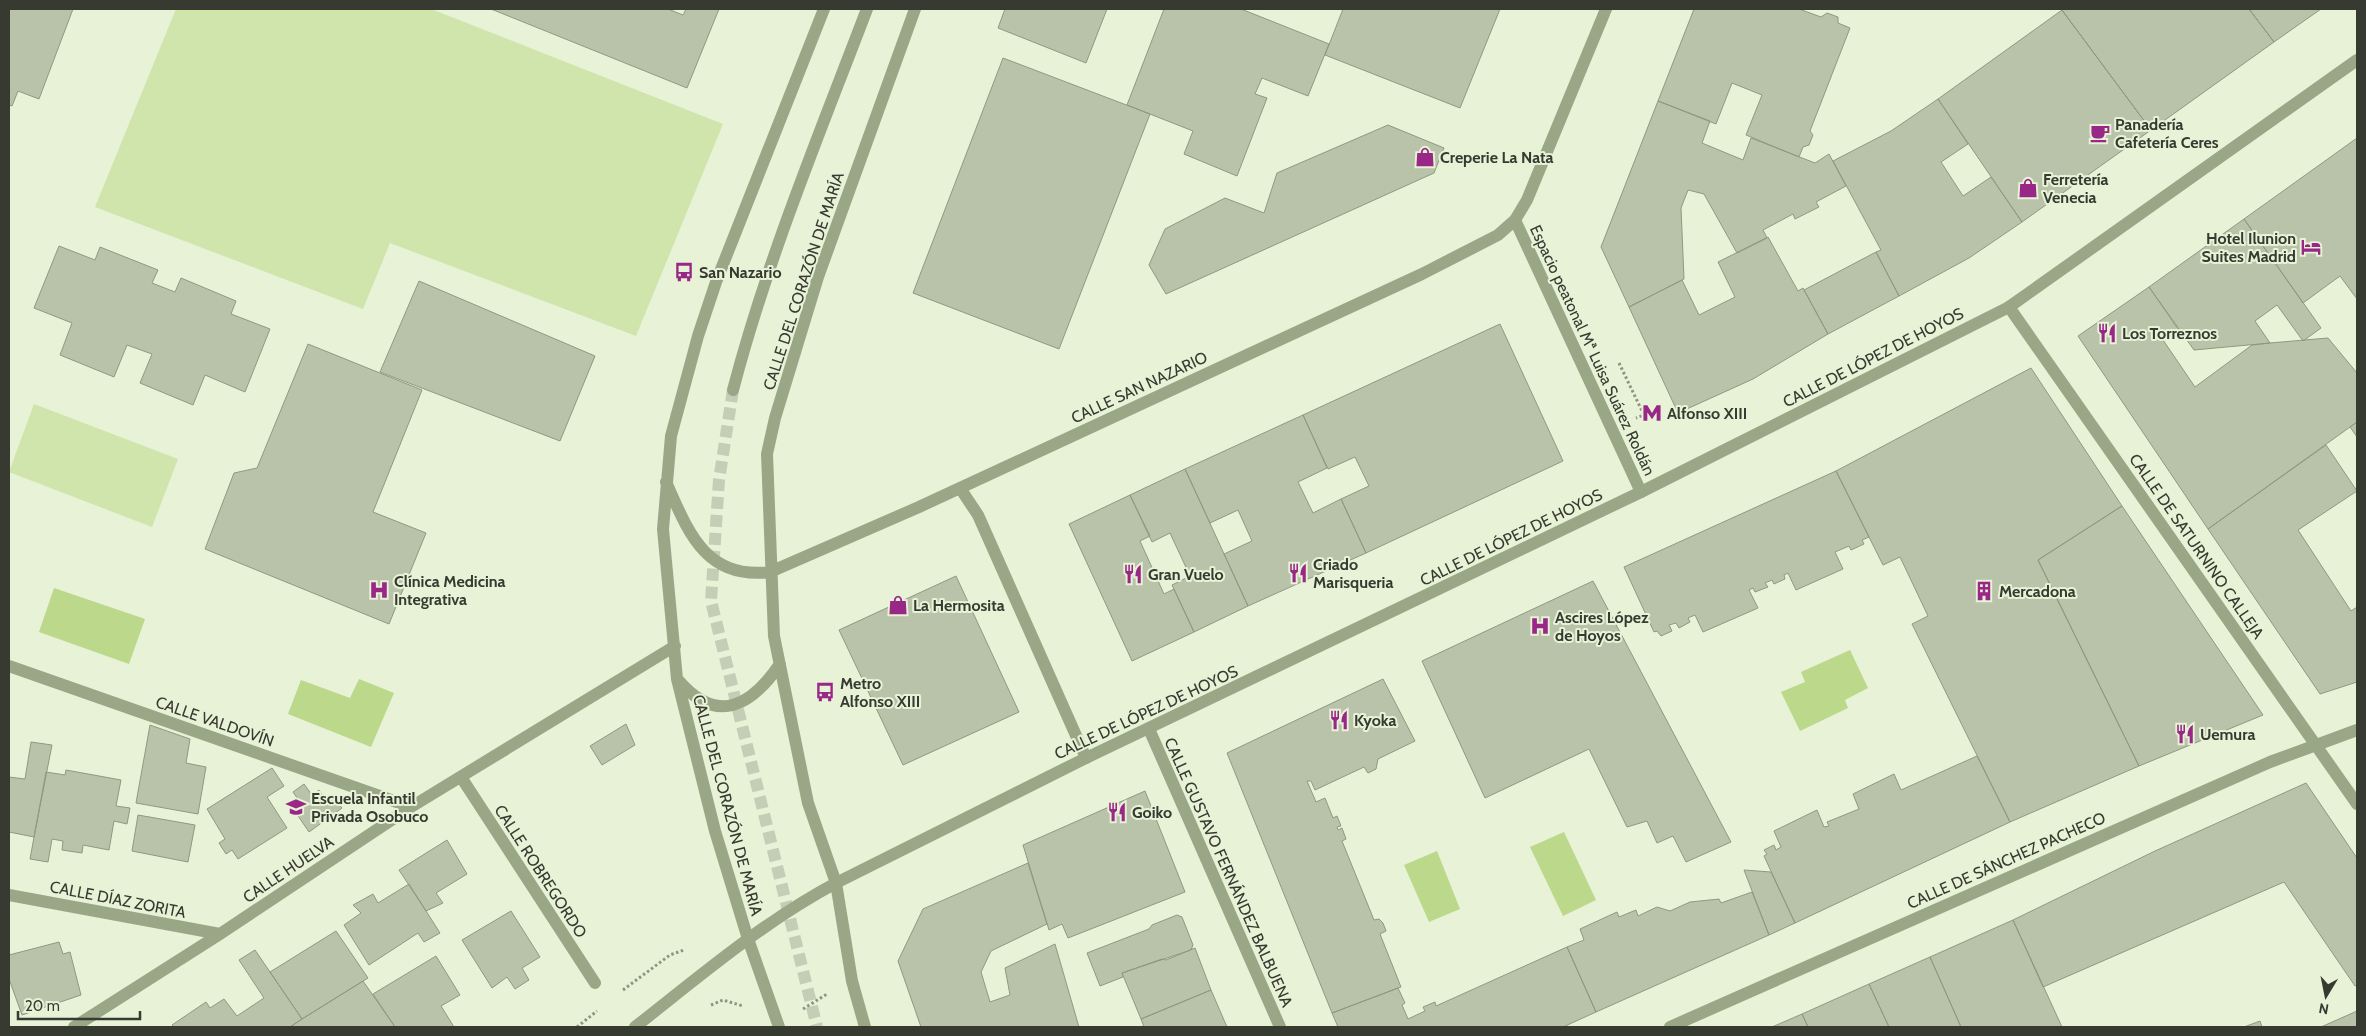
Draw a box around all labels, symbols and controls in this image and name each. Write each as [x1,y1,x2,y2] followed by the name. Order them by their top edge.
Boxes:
[2115,115,2219,152] place label: Panadería Cafetería Ceres
[2089,122,2111,144] cafe icon: Panadería Cafetería Ceres
[1414,146,1436,168] shop icon: Creperie La Nata
[1440,148,1554,167] place label: Creperie La Nata
[759,170,848,393] street label: CALLE DEL CORAZÓN DE MARÍA
[2043,170,2109,207] place label: Ferretería Venecia
[2017,177,2039,199] shop icon: Ferretería Venecia
[1526,222,1659,479] street label: Espacio peatonal Mª Luisa Suárez Roldán
[2201,229,2296,266] place label: Hotel Ilunion Suites Madrid
[2300,236,2322,258] hotel icon: Hotel Ilunion Suites Madrid
[673,261,695,283] bus stop icon: San Nazario
[699,263,782,282] place label: San Nazario
[1780,304,1967,411] street label: CALLE DE LÓPEZ DE HOYOS
[2096,322,2118,344] restaurant icon: Los Torreznos
[2122,324,2217,343] place label: Los Torreznos
[1068,348,1210,427] street label: CALLE SAN NAZARIO
[1641,402,1663,424] metro station icon: Alfonso XIII
[1667,404,1747,423] place label: Alfonso XIII
[2125,450,2268,643] street label: CALLE DE SATURNINO CALLEJA
[1417,485,1605,590] street label: CALLE DE LÓPEZ DE HOYOS
[1313,555,1393,592] place label: Criado Marisqueria
[1287,562,1309,584] restaurant icon: Criado Marisqueria
[1122,563,1144,585] restaurant icon: Gran Vuelo
[1148,565,1224,584] place label: Gran Vuelo
[394,572,506,609] place label: Clínica Medicina Integrativa
[368,579,390,601] hospital icon: Clínica Medicina Integrativa
[1973,580,1995,602] building icon: Mercadona
[1999,582,2076,601] place label: Mercadona
[887,594,909,616] shop icon: La Hermosita
[913,596,1005,615] place label: La Hermosita
[1555,608,1649,645] place label: Ascires López de Hoyos
[1529,615,1551,637] hospital icon: Ascires López de Hoyos
[1051,662,1241,763] street label: CALLE DE LÓPEZ DE HOYOS
[840,674,920,711] place label: Metro Alfonso XIII
[814,681,836,703] bus stop icon: Metro Alfonso XIII
[153,692,277,751] street label: CALLE VALDOVÍN
[689,693,766,918] street label: CALLE DEL CORAZÓN DE MARÍA
[1328,709,1350,731] restaurant icon: Kyoka
[1354,711,1397,730] place label: Kyoka
[2174,723,2196,745] restaurant icon: Uemura
[2200,725,2255,744] place label: Uemura
[1160,735,1297,1010] street label: CALLE GUSTAVO FERNÁNDEZ BALBUENA
[311,789,428,826] place label: Escuela Infantil Privada Osobuco
[285,796,307,818] school or university icon: Escuela Infantil Privada Osobuco
[490,801,591,941] street label: CALLE ROBREGORDO
[1106,801,1128,823] restaurant icon: Goiko
[1132,803,1172,822] place label: Goiko
[1904,808,2108,913] street label: CALLE DE SÁNCHEZ PACHECO
[239,832,337,907] street label: CALLE HUELVA
[48,877,188,922] street label: CALLE DÍAZ ZORITA
[2301,971,2351,1021] north arrow
[18,988,140,1020] scale bar
[25,997,60,1015] text: 20 m
[2317,999,2330,1019] text: N

